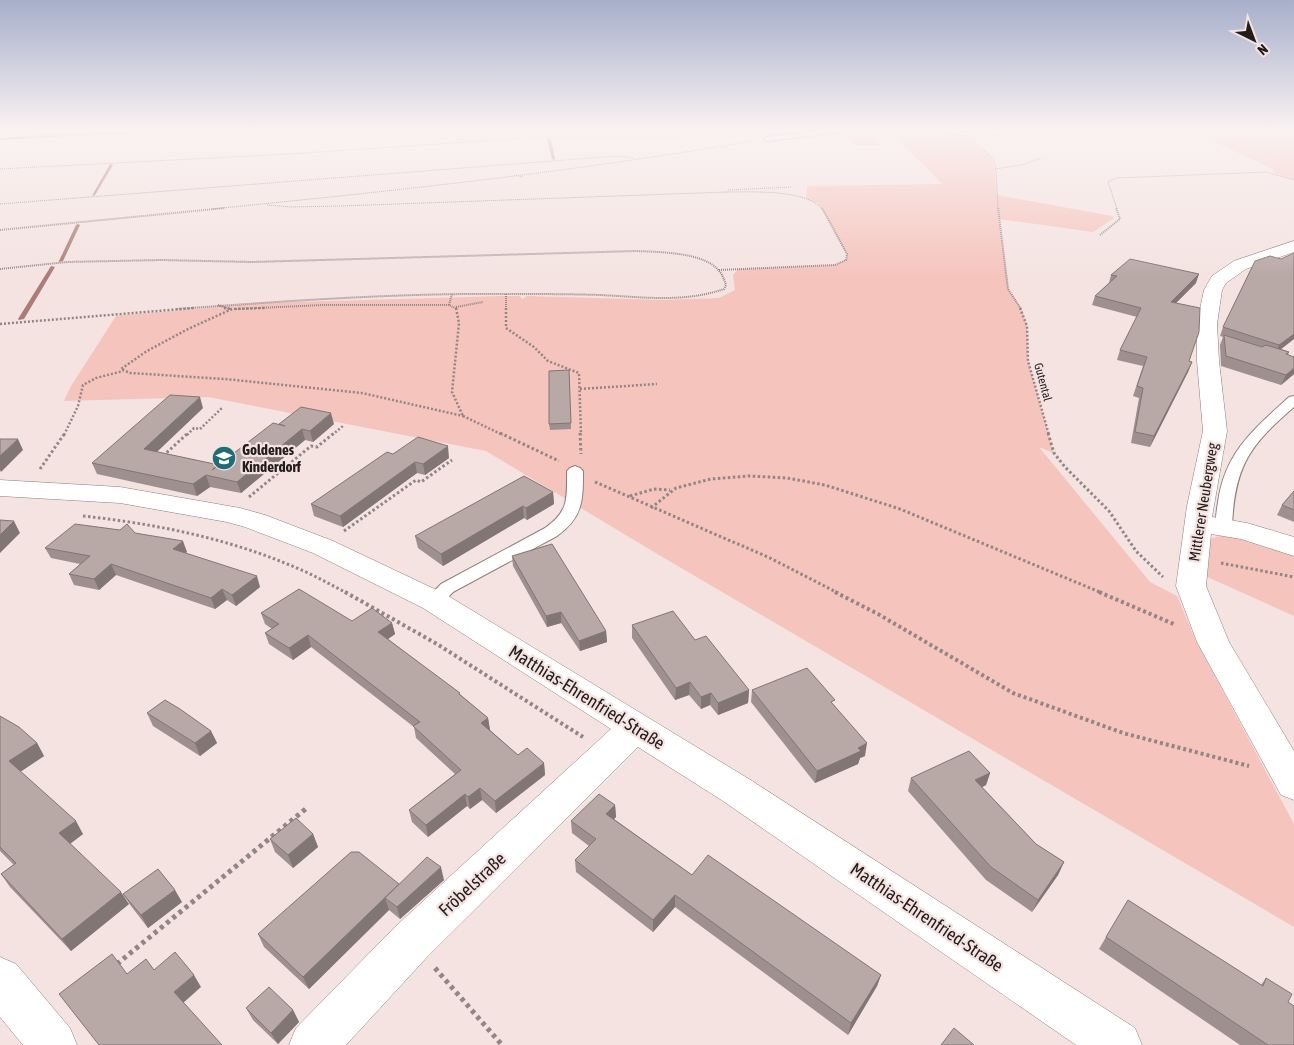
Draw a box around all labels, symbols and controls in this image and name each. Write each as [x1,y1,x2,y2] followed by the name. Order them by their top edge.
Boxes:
[1229,15,1279,65] north arrow
[1254,41,1271,58] text: N
[1031,361,1055,403] street label: Gutental
[242,441,302,475] place label: Goldenes Kinderdorf
[1185,441,1221,562] street label: Mittlerer Neubergweg
[211,445,237,471] school or university icon: Goldenes Kinderdorf
[505,640,669,754] street label: Matthias-Ehrenfried-Straße
[434,848,510,920] street label: Fröbelstraße
[847,858,1007,976] street label: Matthias-Ehrenfried-Straße

